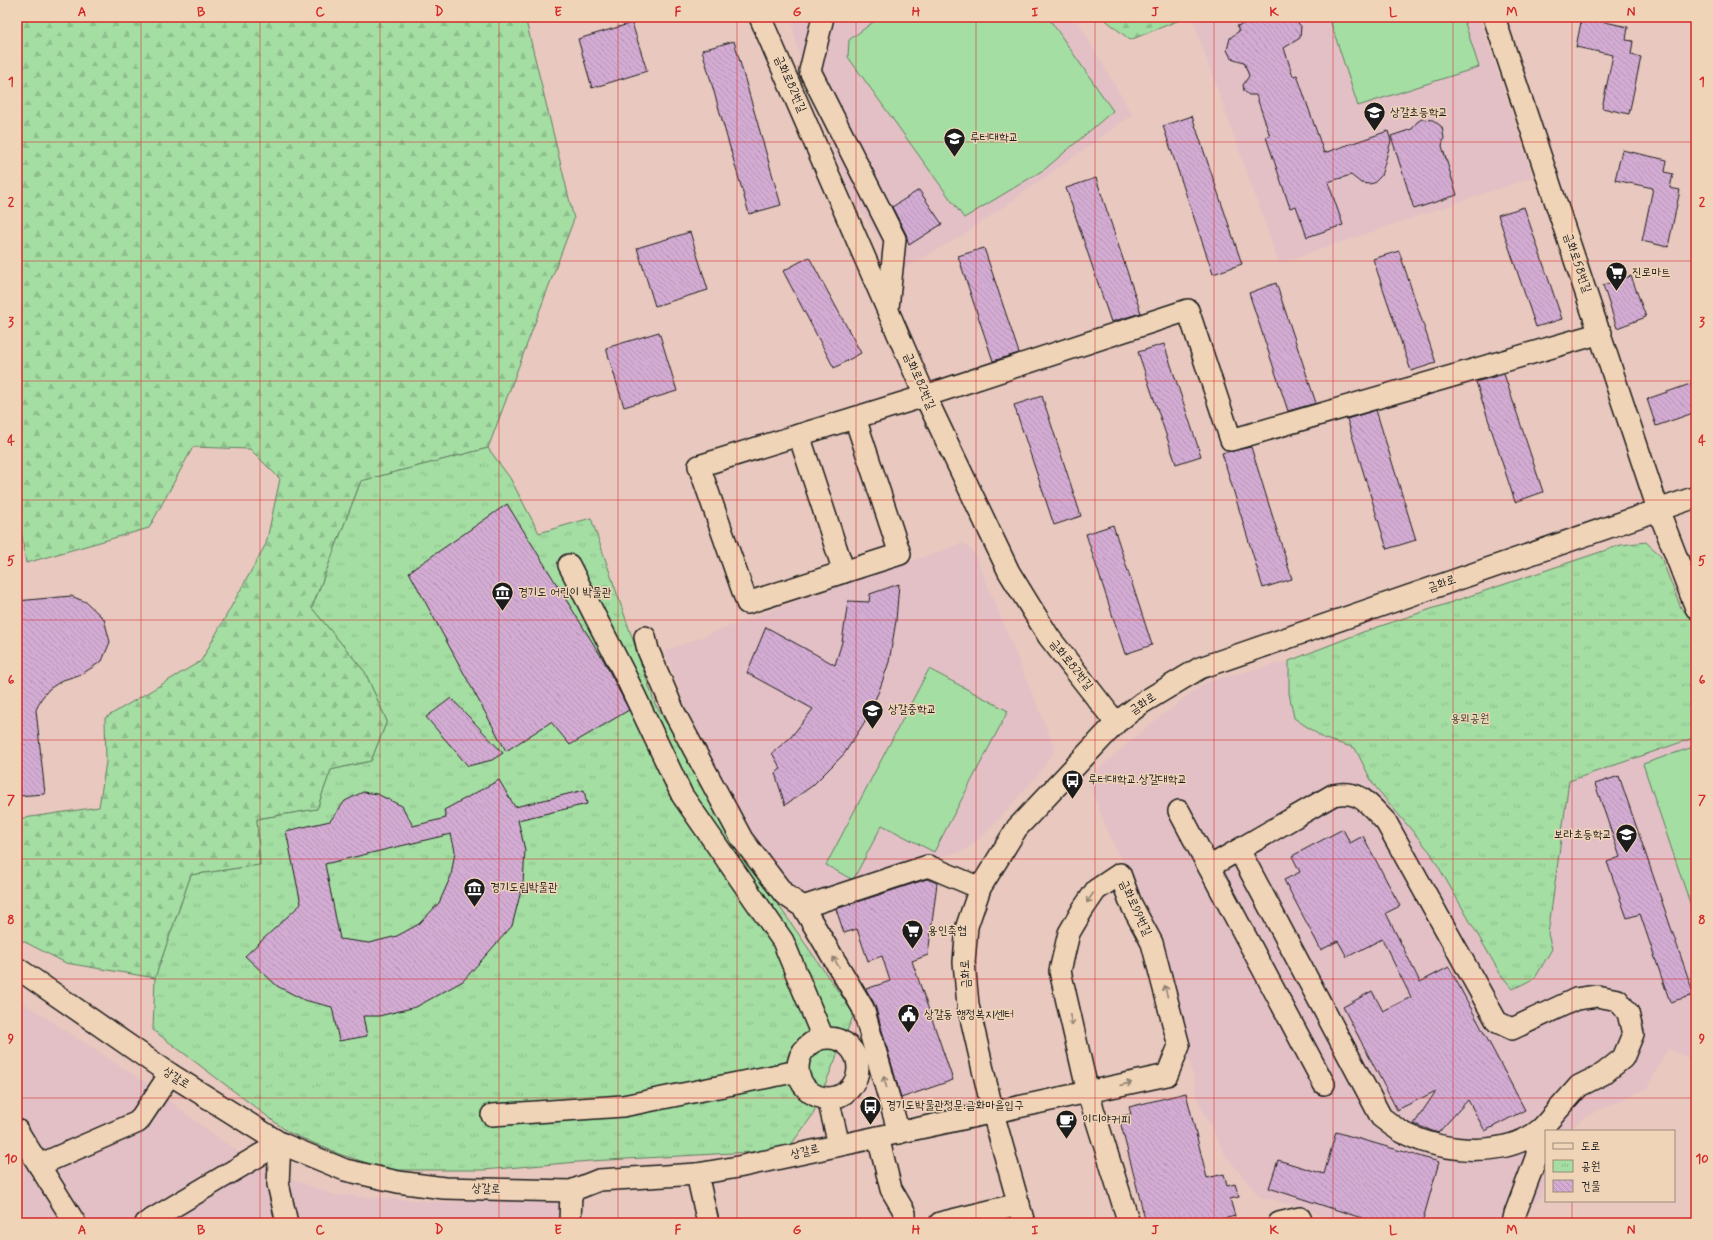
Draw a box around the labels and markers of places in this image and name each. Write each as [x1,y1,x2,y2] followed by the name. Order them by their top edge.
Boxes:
[1362,100,1388,133] school or university icon: 상갈초등학교
[1390,105,1448,121] place label: 상갈초등학교
[941,125,967,158] school or university icon: 루터대학교
[970,130,1018,146] place label: 루터대학교
[1604,260,1630,293] supermarket icon: 진로마트
[1632,265,1671,281] place label: 진로마트
[490,580,516,613] museum icon: 경기도 어린이 박물관
[518,585,612,601] place label: 경기도 어린이 박물관
[859,697,885,730] school or university icon: 상갈중학교
[888,702,936,718] place label: 상갈중학교
[1059,767,1085,800] bus stop icon: 루터대학교.상갈대학교
[1088,772,1187,788] place label: 루터대학교.상갈대학교
[1614,822,1640,855] school or university icon: 보라초등학교
[1554,827,1612,843] place label: 보라초등학교
[462,875,488,908] museum icon: 경기도립박물관
[490,880,558,896] place label: 경기도립박물관
[899,918,925,951] supermarket icon: 용인축협
[928,923,967,939] place label: 용인축협
[895,1002,921,1035] public building icon: 상갈동 행정복지센터
[924,1007,1014,1023] place label: 상갈동 행정복지센터
[858,1093,884,1126] bus stop icon: 경기도박물관정문.금화마을입구
[886,1098,1024,1114] place label: 경기도박물관정문.금화마을입구
[1054,1107,1080,1140] cafe icon: 이디야커피
[1082,1112,1130,1128] place label: 이디야커피

